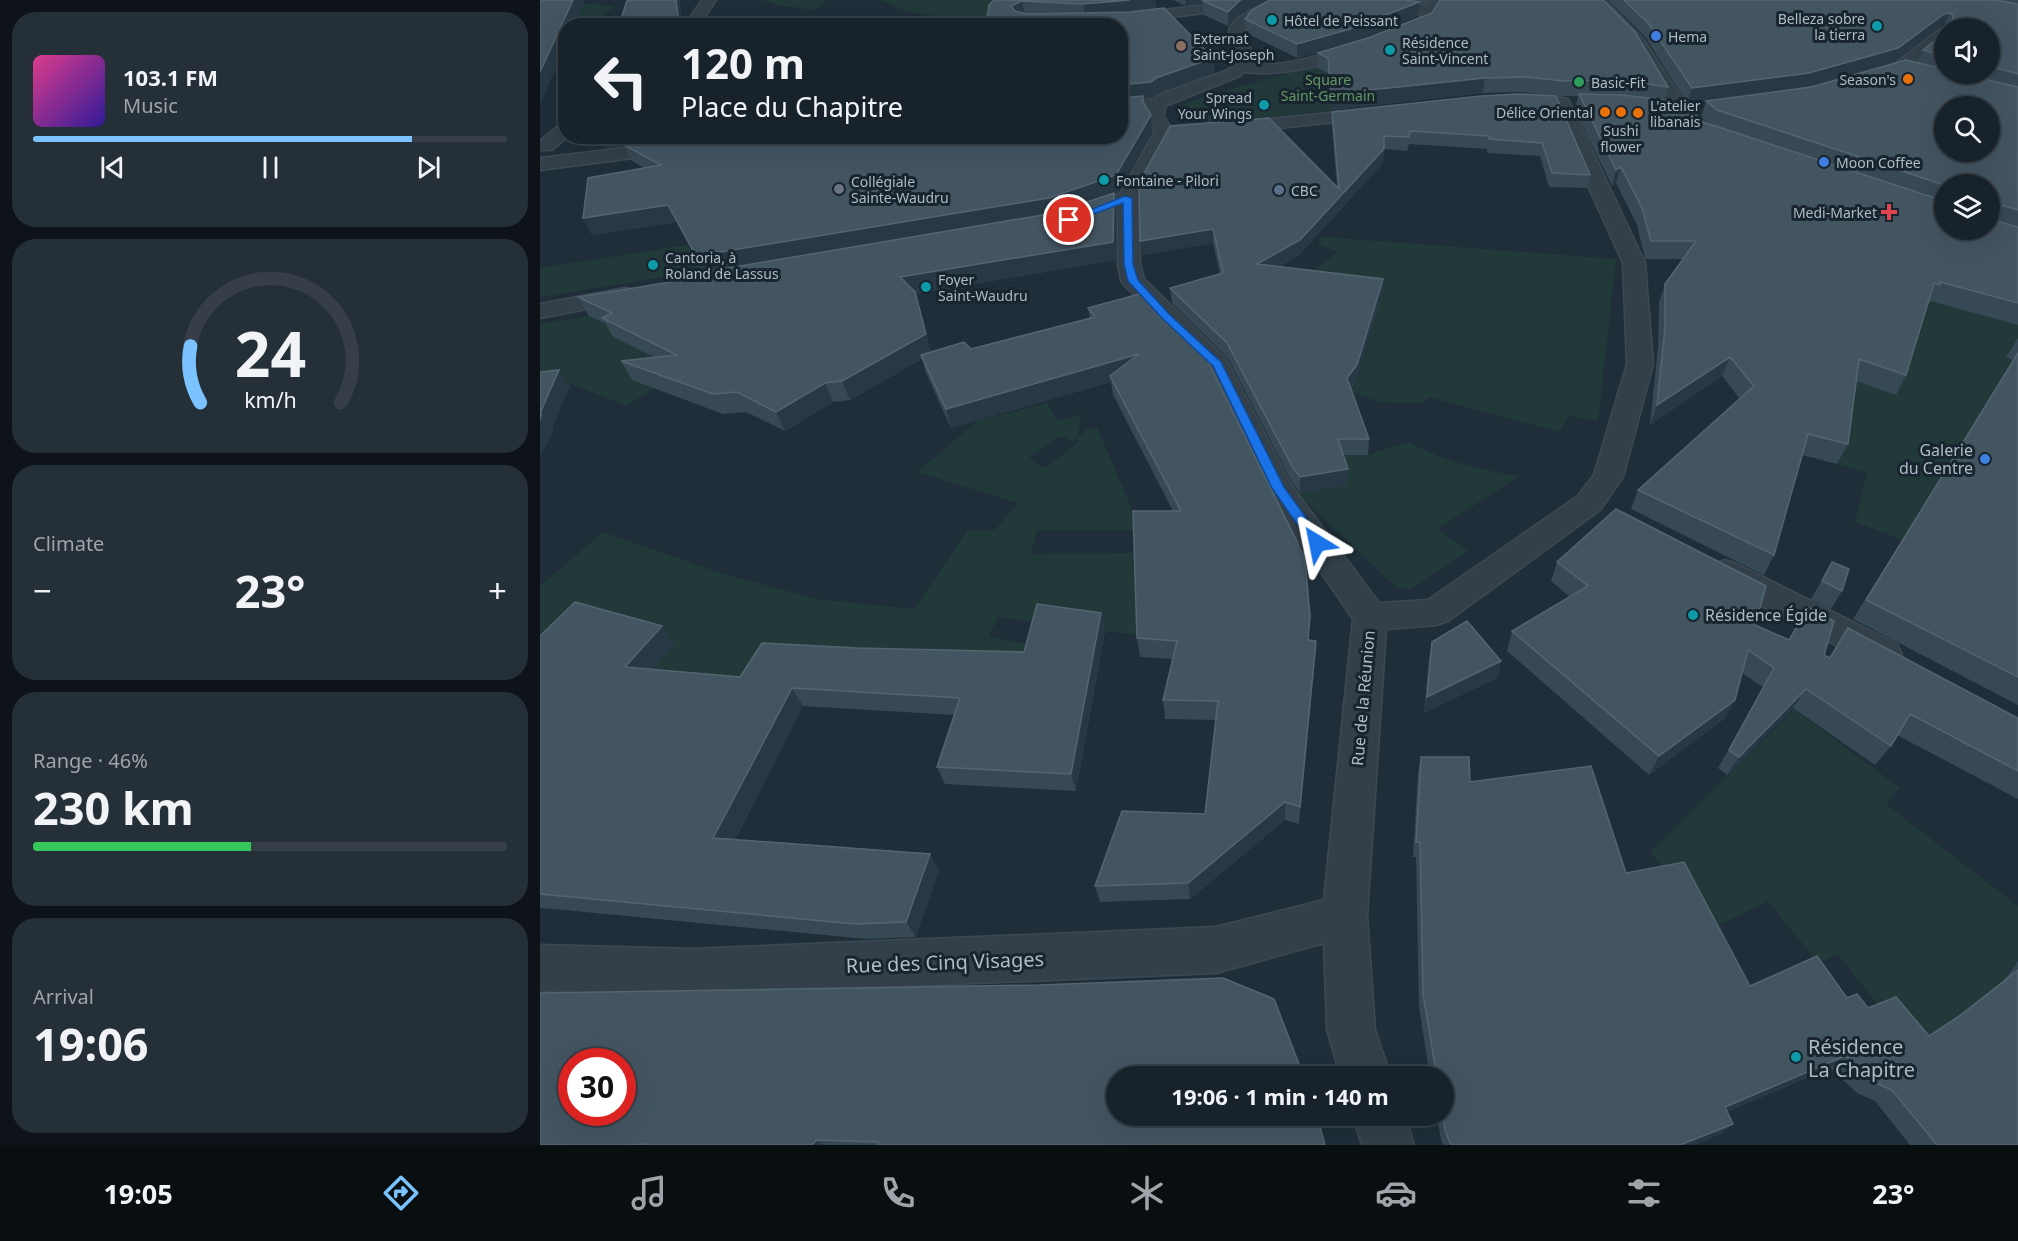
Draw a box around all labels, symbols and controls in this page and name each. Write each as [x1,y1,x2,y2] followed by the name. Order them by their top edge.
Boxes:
[1778,9,1865,44] place label: Belleza sobre la tierra
[1284,11,1398,30] place label: Hôtel de Peissant
[1265,13,1279,27] marker: Hôtel de Peissant
[1934,18,2000,240] map controls
[1934,18,2000,84] button: sound
[1870,19,1884,33] marker: Belleza sobre la tierra
[1668,27,1707,46] place label: Hema
[1193,29,1275,64] place label: Externat Saint-Joseph
[1649,29,1663,43] marker: Hema
[1402,33,1488,68] place label: Résidence Saint-Vincent
[681,34,805,91] text: 120 m
[1174,39,1188,53] marker: Externat Saint-Joseph
[582,42,660,120] icon: left
[1383,43,1397,57] marker: Résidence Saint-Vincent
[123,62,218,92] text: 103.1 FM
[1281,70,1375,105] park label: Square Saint-Germain
[1839,70,1896,89] place label: Season's
[1901,72,1915,86] marker: Season's
[1591,73,1645,92] place label: Basic-Fit
[1572,75,1586,89] marker: Basic-Fit
[681,88,903,125] text: Place du Chapitre
[1178,88,1252,123] place label: Spread Your Wings
[123,92,178,119] text: Music
[1650,96,1701,131] place label: L'atelier libanais
[1934,96,2000,162] button: search
[1257,98,1271,112] marker: Spread Your Wings
[1496,103,1593,122] place label: Délice Oriental
[1598,105,1612,119] marker: Délice Oriental
[1614,105,1628,119] marker: Sushi flower
[1631,106,1645,120] marker: L'atelier libanais
[1600,121,1642,156] place label: Sushi flower
[96,151,129,184] icon: previous
[254,151,287,184] icon: pause
[412,151,445,184] icon: next
[1836,153,1921,172] place label: Moon Coffee
[1817,155,1831,169] marker: Moon Coffee
[1116,171,1219,190] place label: Fontaine - Pilori
[851,172,949,207] place label: Collégiale Sainte-Waudru
[1097,173,1111,187] marker: Fontaine - Pilori
[1934,174,2000,240] button: layers
[1291,181,1318,200] place label: CBC
[832,182,846,196] marker: Collégiale Sainte-Waudru
[1272,183,1286,197] marker: CBC
[1043,194,1094,245] pin
[1052,203,1085,236] icon: arrive
[1793,203,1877,222] place label: Medi-Market
[1882,205,1896,219] marker: Medi-Market
[665,248,779,283] place label: Cantoria, à Roland de Lassus
[646,258,660,272] marker: Cantoria, à Roland de Lassus
[938,270,1028,305] place label: Foyer Saint-Waudru
[919,280,933,294] marker: Foyer Saint-Waudru
[234,310,306,395] text: 24
[244,385,296,414] text: km/h
[1899,439,1973,479] place label: Galerie du Centre
[1978,452,1992,466] marker: Galerie du Centre
[1285,511,1349,575] position arrow
[33,530,104,557] text: Climate
[235,560,305,621] text: 23°
[33,568,52,613] text: −
[488,568,507,613] text: +
[1705,604,1827,626] place label: Résidence Égide
[1686,608,1700,622] marker: Résidence Égide
[1346,629,1380,767] street label: Rue de la Réunion
[33,747,148,774] text: Range · 46%
[33,777,194,838] text: 230 km
[845,945,1045,979] street label: Rue des Cinq Visages
[33,983,94,1010] text: Arrival
[33,1013,149,1074] text: 19:06
[1808,1033,1915,1083] place label: Résidence La Chapitre
[558,1048,636,1126] speed limit sign: 30
[1789,1050,1803,1064] marker: Résidence La Chapitre
[1171,1081,1389,1111] text: 19:06 · 1 min · 140 m
[380,1172,422,1214] icon: directions
[628,1172,670,1214] icon: music
[877,1172,919,1214] icon: phone
[1126,1172,1168,1214] icon: climate
[1375,1172,1417,1214] icon: car
[1623,1172,1665,1214] icon: filters
[103,1175,173,1212] text: 19:05
[1872,1175,1915,1212] text: 23°

